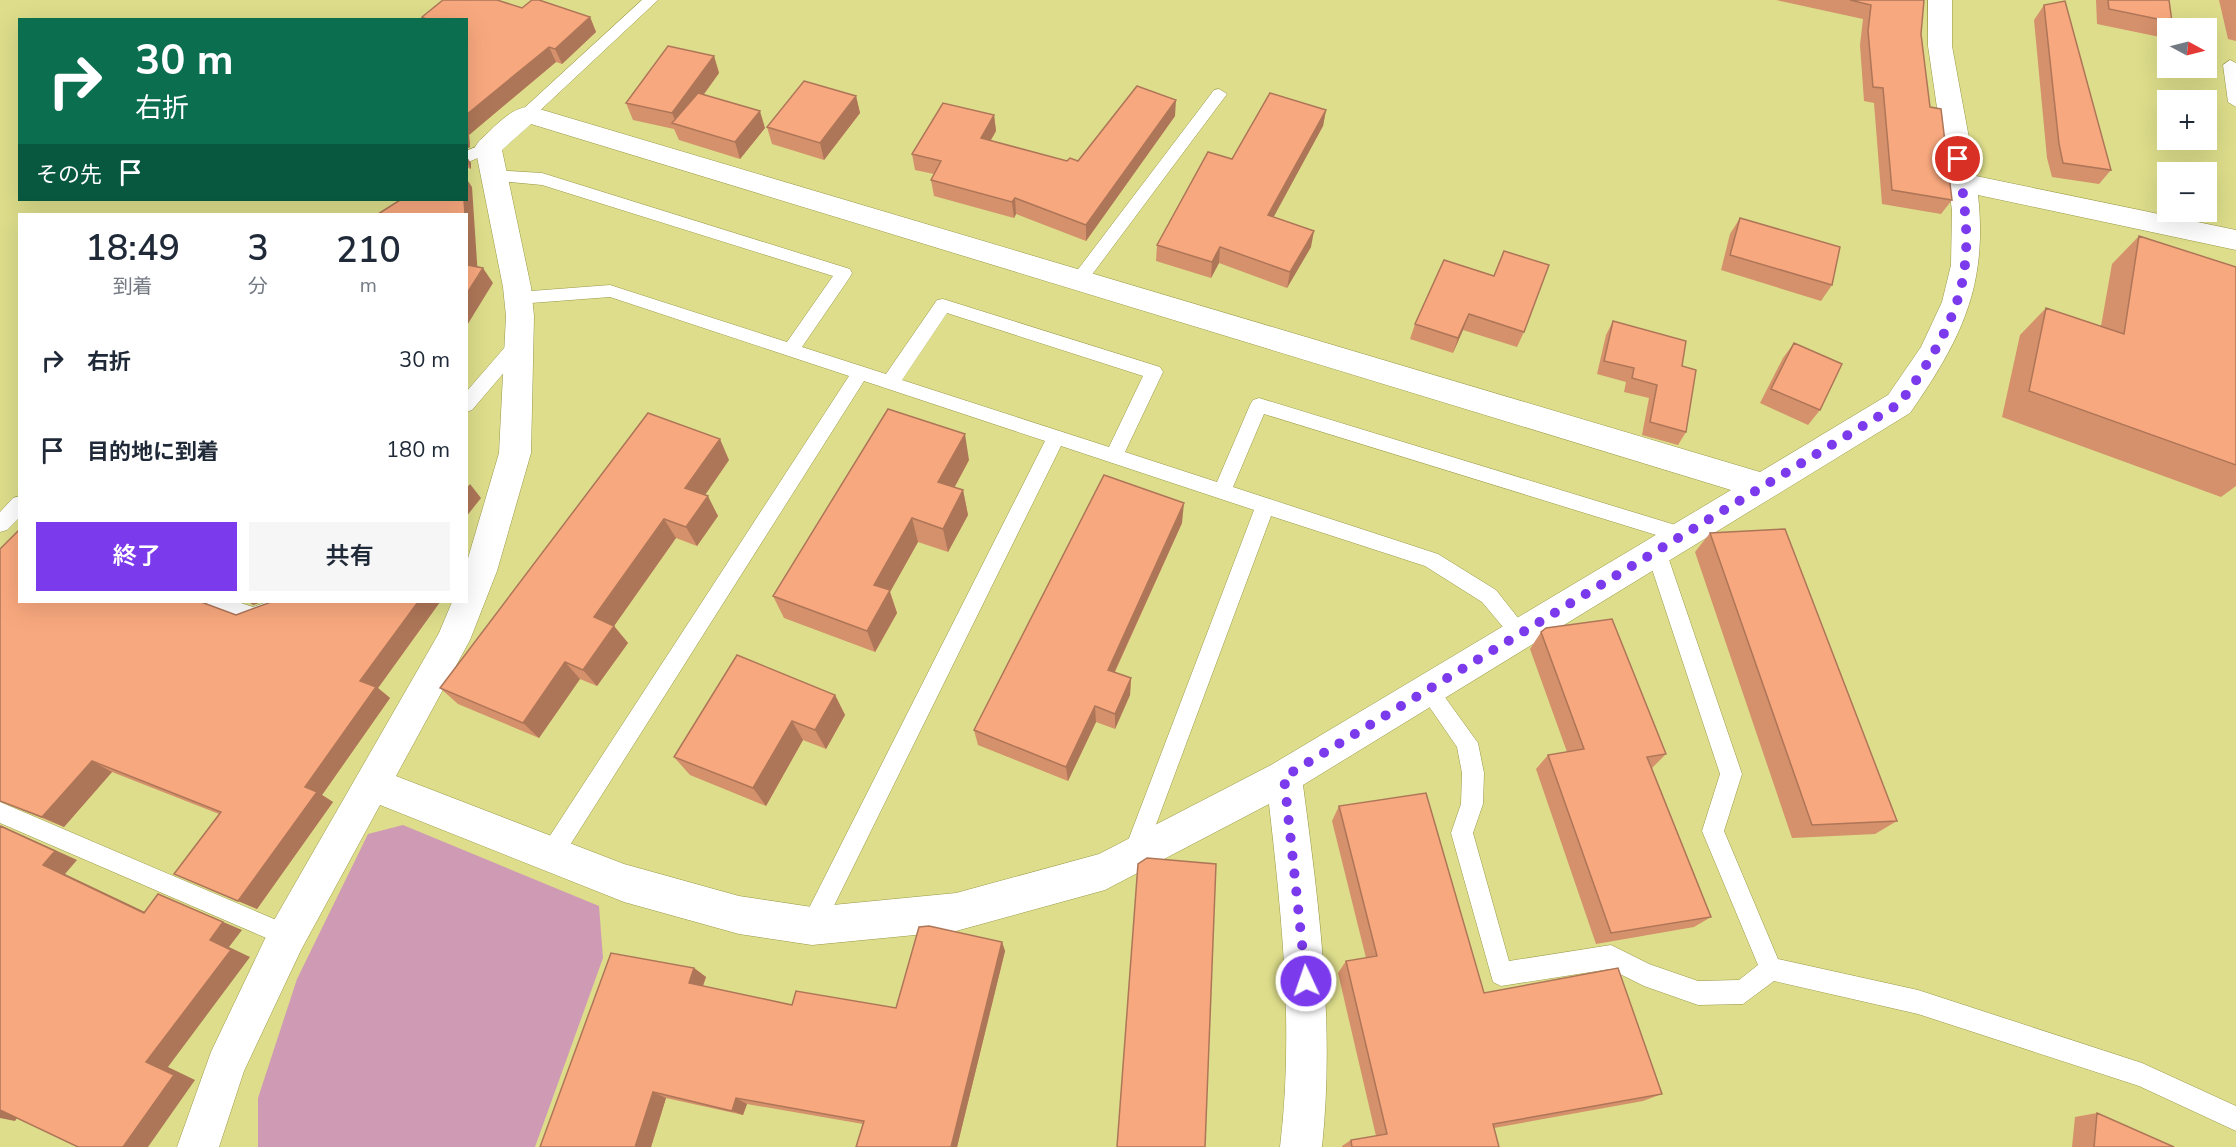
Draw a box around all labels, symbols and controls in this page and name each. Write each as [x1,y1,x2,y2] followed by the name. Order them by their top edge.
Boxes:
[2157,18,2217,78] north arrow
[2157,18,2217,222] map controls
[135,32,234,89] text: 30 m
[36,42,114,120] icon: right
[135,90,189,127] text: 右折
[2157,90,2217,150] button: +
[1932,133,1983,184] pin
[1941,142,1974,175] icon: arrive
[114,156,147,189] icon: arrive
[36,160,102,190] text: その先
[2157,162,2217,222] button: −
[85,224,180,273] text: 18:49
[247,224,269,273] text: 3
[336,226,401,275] text: 210
[360,272,377,299] text: m
[113,273,153,300] text: 到着
[248,273,268,300] text: 分
[36,344,69,377] icon: right
[399,345,450,375] text: 30 m
[87,347,131,377] text: 右折
[36,434,69,467] icon: arrive
[386,435,450,465] text: 180 m
[87,437,219,467] text: 目的地に到着
[36,522,237,591] button: 終了
[249,522,450,591] button: 共有
[1274,949,1338,1013] position arrow

